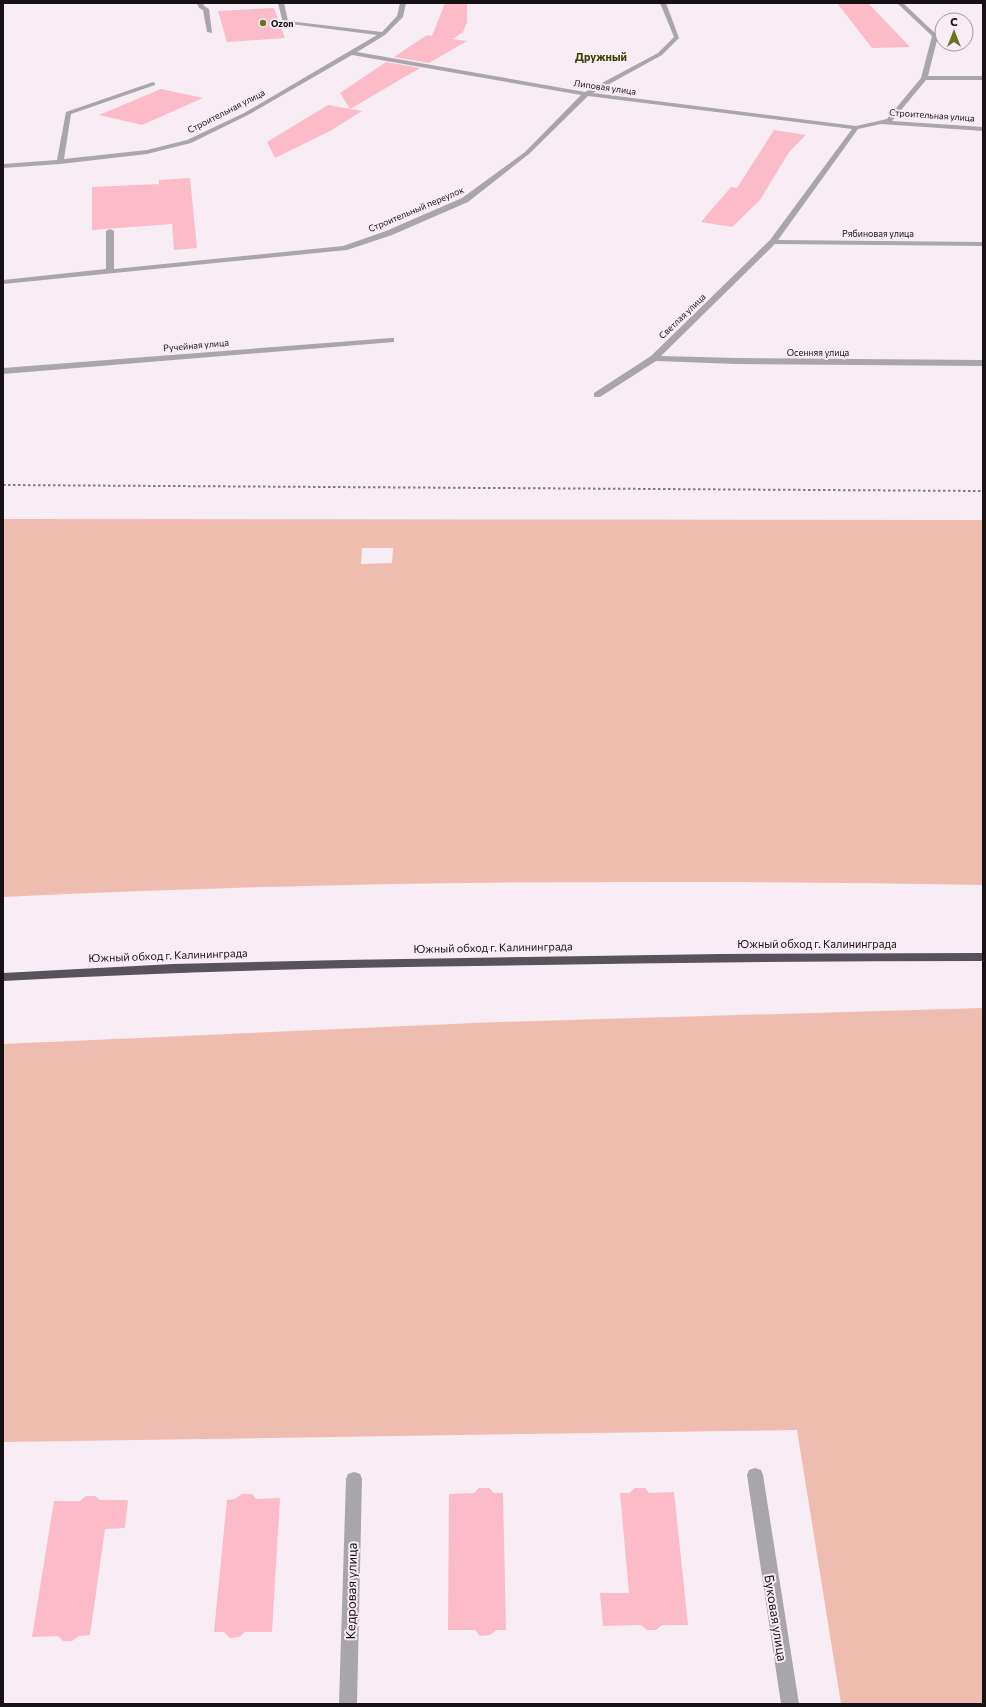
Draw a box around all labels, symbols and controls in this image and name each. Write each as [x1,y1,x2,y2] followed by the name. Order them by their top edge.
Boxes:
[934,12,974,52] north arrow
[950,15,958,28] text: С
[258,18,268,28] marker: Ozon
[271,18,294,29] place label: Ozon
[575,50,627,63] district label: Дружный
[573,77,637,97] street label: Липовая улица
[185,87,267,135] street label: Строительная улица
[889,107,975,123] street label: Строительная улица
[367,184,466,234] street label: Строительный переулок
[842,228,914,239] street label: Рябиновая улица
[656,291,708,341] street label: Светлая улица
[163,337,230,353] street label: Ручейная улица
[787,347,850,358] street label: Осенняя улица
[737,937,897,950] street label: Южный обход г. Калининграда
[413,939,573,955] street label: Южный обход г. Калининграда
[88,946,248,964] street label: Южный обход г. Калининграда
[342,1543,360,1639] street label: Кедровая улица
[761,1574,791,1662] street label: Буковая улица

